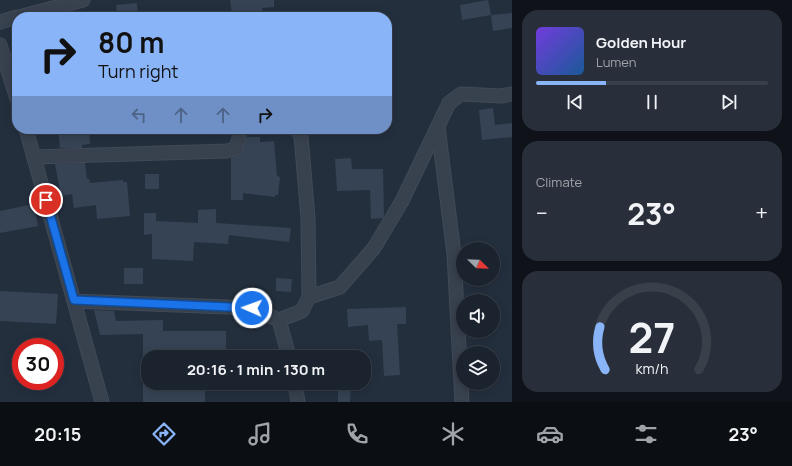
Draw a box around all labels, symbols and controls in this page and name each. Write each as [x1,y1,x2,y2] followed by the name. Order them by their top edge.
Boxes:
[98,23,164,61] text: 80 m
[32,28,84,80] icon: right
[596,32,686,53] text: Golden Hour
[596,53,636,71] text: Lumen
[98,59,179,83] text: Turn right
[564,91,586,113] icon: previous
[641,91,663,113] icon: pause
[718,91,740,113] icon: next
[128,104,150,126] icon: left
[170,104,192,126] icon: ahead
[212,104,234,126] icon: ahead
[254,104,276,126] icon: right
[536,173,582,191] text: Climate
[29,183,63,217] pin
[35,189,57,211] icon: arrive
[627,193,676,234] text: 23°
[536,198,548,228] text: −
[755,198,768,228] text: +
[456,242,500,286] north arrow
[456,242,500,390] map controls
[231,287,273,329] position arrow
[456,294,500,338] button: sound
[629,308,675,364] text: 27
[12,338,64,390] speed limit sign: 30
[456,346,500,390] button: layers
[635,358,669,377] text: km/h
[187,359,325,380] text: 20:16 · 1 min · 130 m
[150,420,178,448] icon: directions
[246,420,274,448] icon: music
[343,420,371,448] icon: phone
[439,420,467,448] icon: climate
[536,420,564,448] icon: car
[632,420,660,448] icon: filters
[34,422,81,446] text: 20:15
[728,422,758,446] text: 23°

